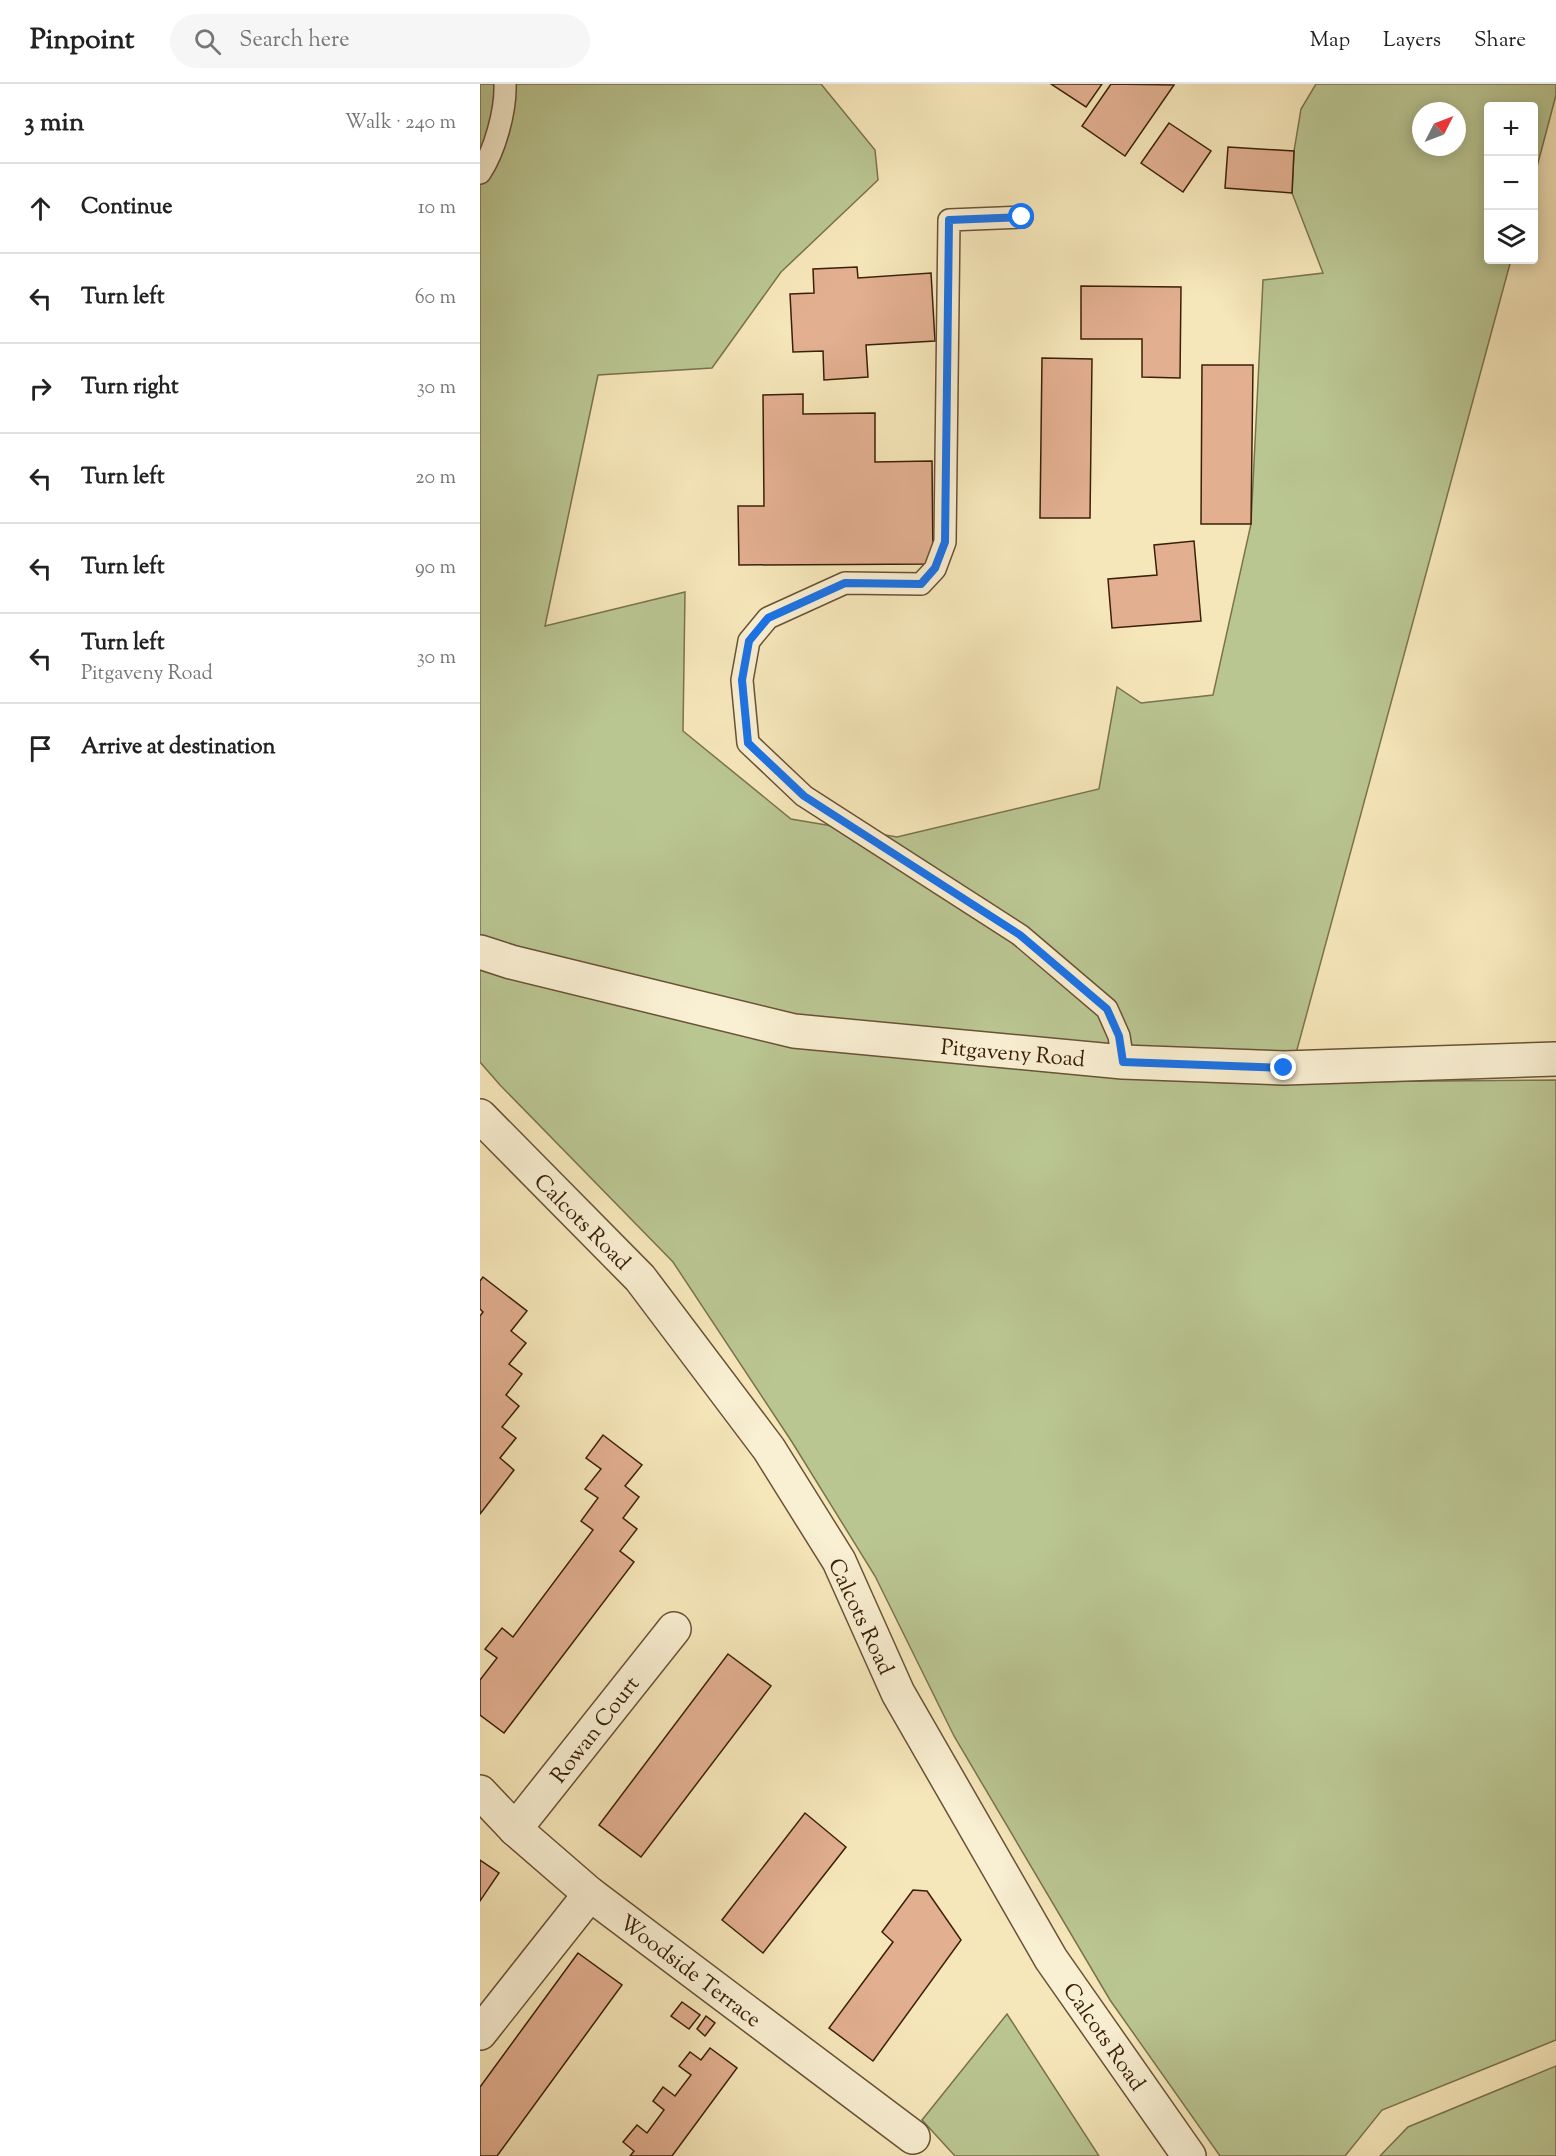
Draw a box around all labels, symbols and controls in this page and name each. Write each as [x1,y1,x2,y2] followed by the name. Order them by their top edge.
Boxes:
[170,14,590,68] search box
[30,21,134,61] text: Pinpoint
[191,25,224,58] icon: search
[239,25,350,57] text: Search here
[1310,26,1350,56] text: Map
[1383,26,1441,56] text: Layers
[1474,26,1526,56] text: Share
[1412,102,1466,156] north arrow
[1484,102,1538,264] map controls
[1484,102,1538,156] button: +
[24,105,84,142] text: 3 min
[345,109,456,138] text: Walk · 240 m
[1484,156,1538,210] button: −
[24,192,57,225] icon: ahead
[81,192,172,224] text: Continue
[418,194,456,223] text: 10 m
[1008,203,1034,229] route start
[1484,210,1538,264] button: layers
[24,282,57,315] icon: left
[81,282,164,314] text: Turn left
[415,284,456,313] text: 60 m
[24,372,57,405] icon: right
[81,372,178,404] text: Turn right
[417,374,456,403] text: 30 m
[24,462,57,495] icon: left
[81,462,164,494] text: Turn left
[415,464,456,493] text: 20 m
[24,552,57,585] icon: left
[81,552,164,584] text: Turn left
[415,554,456,583] text: 90 m
[81,628,164,660] text: Turn left
[24,642,57,675] icon: left
[417,644,456,673] text: 30 m
[81,660,213,689] text: Pitgaveny Road
[24,732,57,765] icon: arrive
[81,732,276,764] text: Arrive at destination
[939,1033,1086,1077] street label: Pitgaveny Road
[1270,1054,1296,1080] route end
[525,1167,637,1279] street label: Calcots Road
[818,1554,900,1681] street label: Calcots Road
[544,1670,649,1791] street label: Rowan Court
[611,1908,767,2037] street label: Woodside Terrace
[1053,1977,1152,2098] street label: Calcots Road

